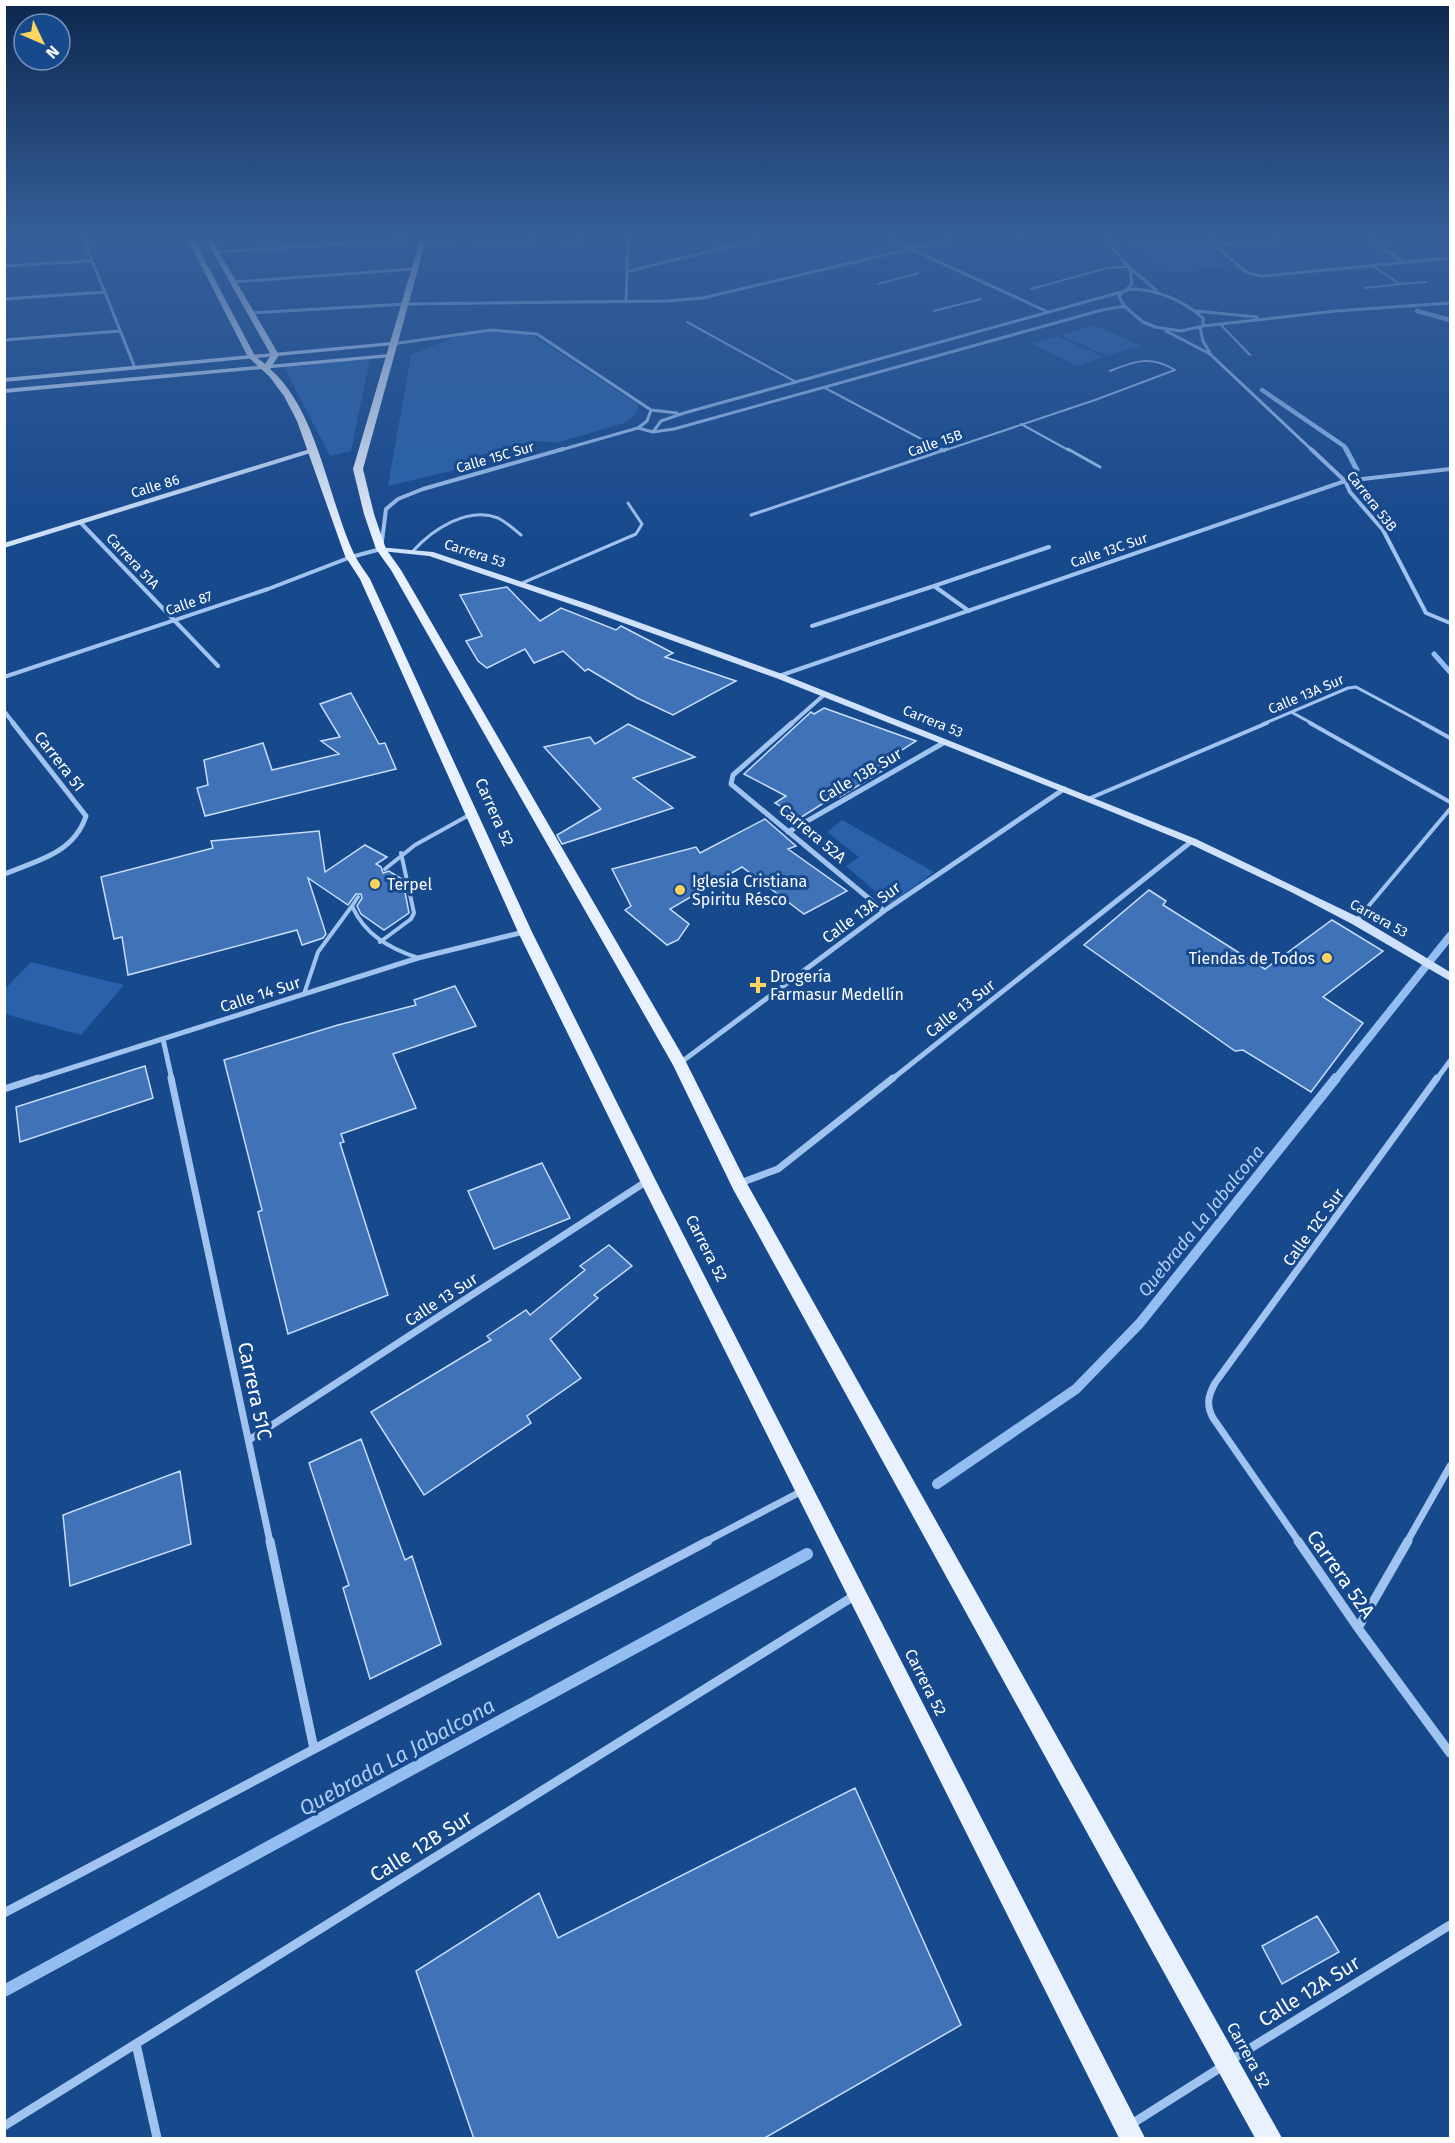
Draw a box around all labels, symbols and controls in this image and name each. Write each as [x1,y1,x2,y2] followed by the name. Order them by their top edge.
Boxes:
[12,12,72,72] north arrow
[42,42,63,62] text: N
[906,426,965,461] street label: Calle 15B
[454,438,537,477] street label: Calle 15C Sur
[1343,468,1400,535] street label: Carrera 53B
[129,471,181,502] street label: Calle 86
[1068,529,1151,572] street label: Calle 13C Sur
[103,530,163,593] street label: Carrera 51A
[442,536,508,571] street label: Carrera 53
[164,588,215,619] street label: Calle 87
[1266,671,1347,718] street label: Calle 13A Sur
[900,702,965,741] street label: Carrera 53
[30,728,89,795] street label: Carrera 51
[815,744,906,807] street label: Calle 13B Sur
[471,775,518,849] street label: Carrera 52
[775,800,851,867] street label: Carrera 52A
[692,872,807,909] place label: Iglesia Cristiana Spiritu Résco
[387,875,433,894] place label: Terpel
[368,877,382,891] marker: Terpel
[818,877,905,947] street label: Calle 13A Sur
[673,883,687,897] marker: Iglesia Cristiana Spiritu Résco
[1347,896,1411,941] street label: Carrera 53
[1189,949,1315,968] place label: Tiendas de Todos
[1320,951,1334,965] marker: Tiendas de Todos
[770,967,904,1004] place label: Drogería Farmasur Medellín
[218,972,304,1016] street label: Calle 14 Sur
[922,975,999,1041] street label: Calle 13 Sur
[751,978,765,992] marker: Drogería Farmasur Medellín
[1133,1141,1269,1301] water label: Quebrada La Jabalcona
[1279,1184,1349,1270] street label: Calle 12C Sur
[682,1212,731,1285] street label: Carrera 52
[401,1268,482,1330] street label: Calle 13 Sur
[233,1340,277,1442] street label: Carrera 51C
[1302,1525,1380,1623] street label: Carrera 52A
[901,1646,950,1719] street label: Carrera 52
[295,1692,499,1822] water label: Quebrada La Jabalcona
[366,1805,477,1887] street label: Calle 12B Sur
[1254,1950,1364,2032] street label: Calle 12A Sur
[1223,2019,1274,2092] street label: Carrera 52

